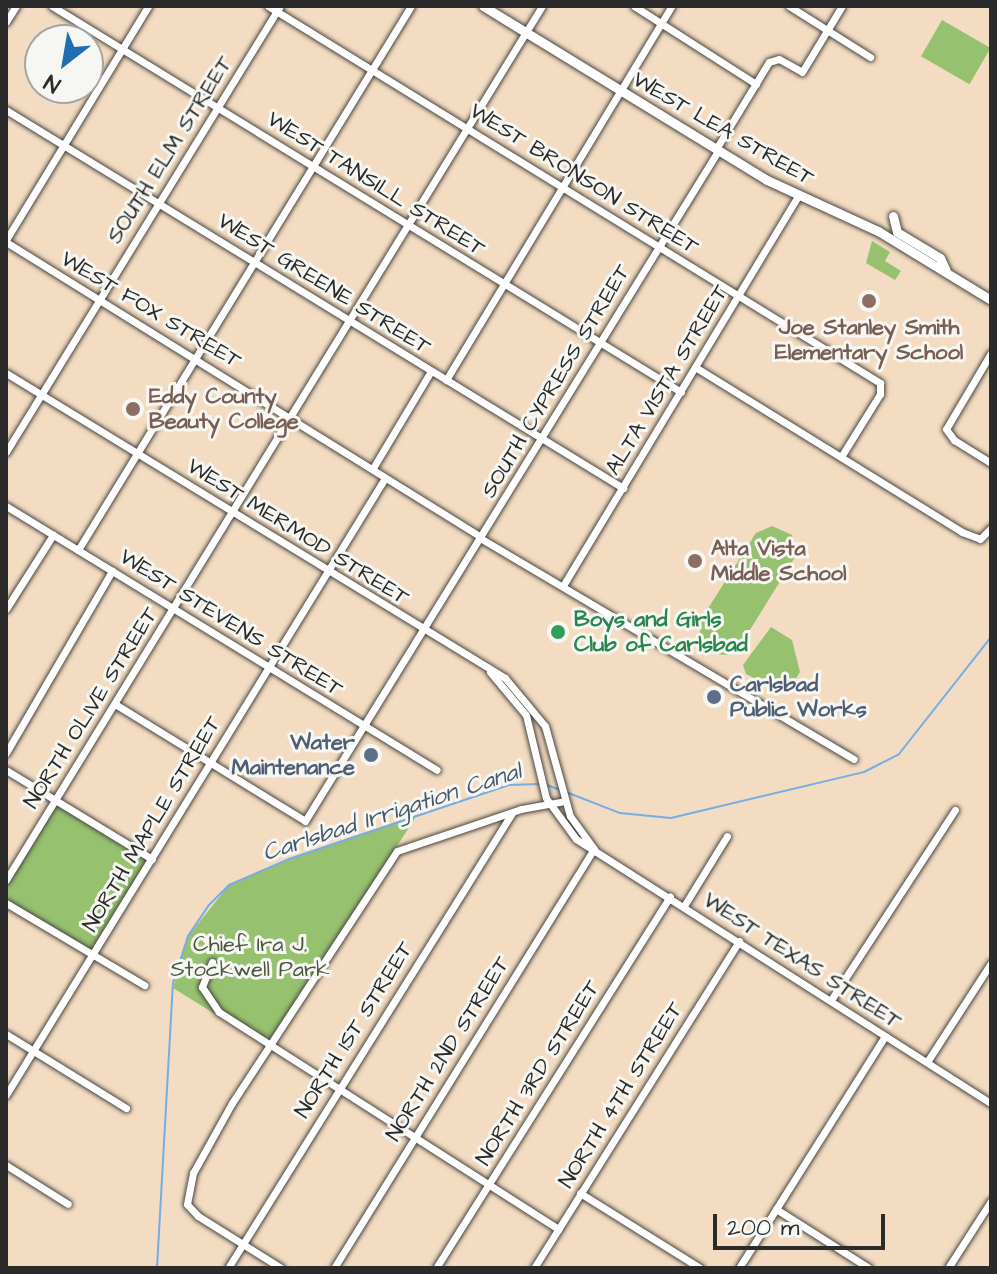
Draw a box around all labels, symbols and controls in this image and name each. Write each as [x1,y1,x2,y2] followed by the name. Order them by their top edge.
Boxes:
[24,24,104,104] north arrow
[102,52,238,248] street label: SOUTH ELM STREET
[39,66,66,100] text: N
[628,66,818,192] street label: WEST LEA STREET
[465,98,703,260] street label: WEST BRONSON STREET
[262,106,490,262] street label: WEST TANSILL STREET
[213,208,435,360] street label: WEST GREENE STREET
[56,246,246,374] street label: WEST FOX STREET
[476,260,636,502] street label: SOUTH CYPRESS STREET
[600,280,734,480] street label: ALTA VISTA STREET
[860,292,878,310] marker: Joe Stanley Smith Elementary School
[775,314,963,366] place label: Joe Stanley Smith Elementary School
[149,383,299,434] place label: Eddy County Beauty College
[124,400,142,418] marker: Eddy County Beauty College
[182,453,414,611] street label: WEST MERMOD STREET
[711,535,846,586] place label: Alta Vista Middle School
[115,543,347,703] street label: WEST STEVENS STREET
[686,552,704,570] marker: Alta Vista Middle School
[18,603,164,813] street label: NORTH OLIVE STREET
[574,606,748,658] place label: Boys and Girls Club of Carlsbad
[549,623,567,641] marker: Boys and Girls Club of Carlsbad
[730,671,867,722] place label: Carlsbad Public Works
[705,688,723,706] marker: Carlsbad Public Works
[77,711,227,937] street label: NORTH MAPLE STREET
[231,729,355,780] place label: Water Maintenance
[362,746,380,764] marker: Water Maintenance
[259,758,525,868] water label: Carlsbad Irrigation Canal
[698,887,906,1035] street label: WEST TEXAS STREET
[170,931,330,982] park label: Chief Ira J. Stockwell Park
[289,937,419,1123] street label: NORTH 1ST STREET
[380,952,516,1146] street label: NORTH 2ND STREET
[470,976,606,1170] street label: NORTH 3RD STREET
[553,997,689,1193] street label: NORTH 4TH STREET
[717,1198,889,1248] scale bar
[727,1211,799,1245] text: 200 m

